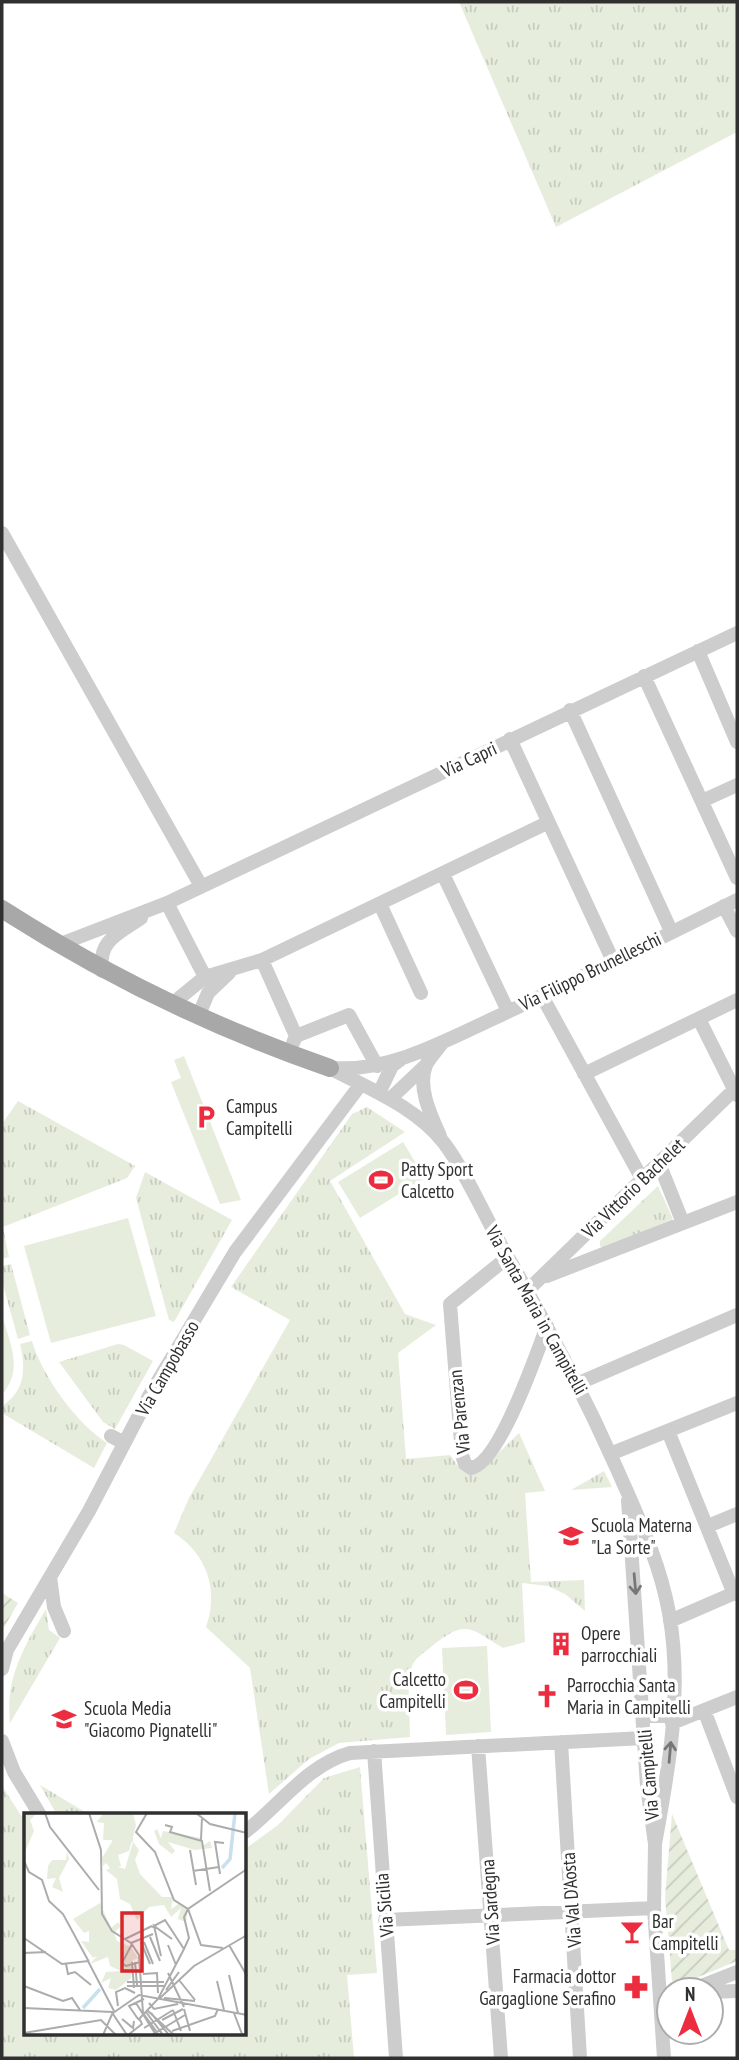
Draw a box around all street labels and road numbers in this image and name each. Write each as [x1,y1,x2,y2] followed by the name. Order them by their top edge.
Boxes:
[437,736,500,783] street label: Via Capri
[514,926,665,1016] street label: Via Filippo Brunelleschi
[576,1132,690,1244] street label: Via Vittorio Bachelet
[480,1221,593,1399] street label: Via Santa Maria in Campitelli
[130,1316,204,1421] street label: Via Campobasso
[443,1369,475,1456] street label: Via Parenzan
[632,1728,664,1823] street label: Via Campitelli
[556,1852,586,1949] street label: Via Val D'Aosta
[475,1858,505,1947] street label: Via Sardegna
[369,1872,399,1939] street label: Via Sicilia

